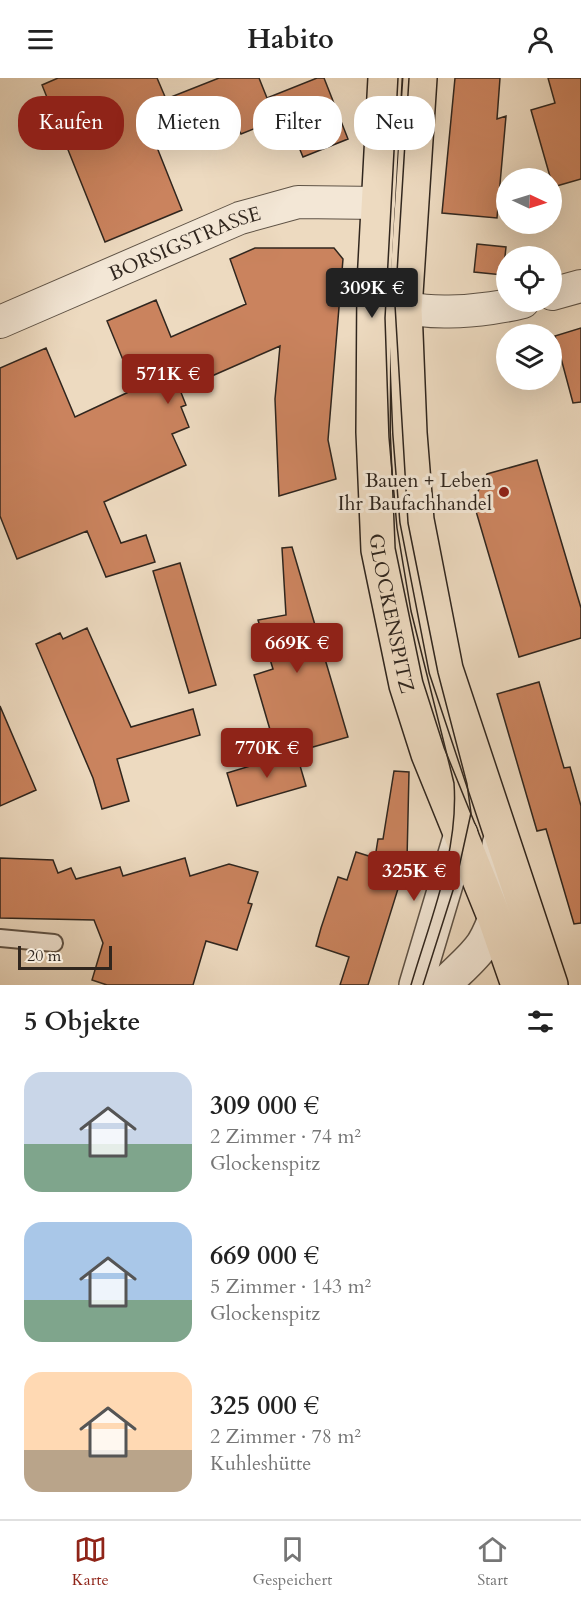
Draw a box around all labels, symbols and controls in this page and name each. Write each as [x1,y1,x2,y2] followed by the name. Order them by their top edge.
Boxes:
[247,21,334,58] text: Habito
[24,23,57,56] icon: menu
[524,23,557,56] icon: person
[18,96,124,150] chip: Kaufen
[136,96,241,150] chip: Mieten
[253,96,342,150] chip: Filter
[354,96,435,150] chip: Neu
[496,168,562,234] north arrow
[496,168,562,390] map controls
[105,200,264,287] street label: BORSIGSTRASSE
[496,246,562,312] button: locate
[323,268,421,319] pin: 309K €
[340,274,404,301] text: 309K €
[496,324,562,390] button: layers
[119,354,217,405] pin: 571K €
[136,360,200,387] text: 571K €
[338,467,493,517] place label: Bauen + Leben Ihr Baufachhandel
[497,485,511,499] marker: Bauen + Leben Ihr Baufachhandel
[363,533,421,697] street label: GLOCKENSPITZ
[248,623,346,674] pin: 669K €
[265,629,329,656] text: 669K €
[218,728,316,779] pin: 770K €
[235,734,299,761] text: 770K €
[365,851,463,902] pin: 325K €
[382,857,446,884] text: 325K €
[18,943,112,971] scale bar
[27,945,61,967] text: 20 m
[24,1004,140,1039] text: 5 Objekte
[524,1005,557,1038] icon: filters
[210,1088,319,1123] text: 309 000 €
[72,1096,144,1168] icon: home
[210,1123,361,1150] text: 2 Zimmer · 74 m²
[210,1150,320,1177] text: Glockenspitz
[210,1238,319,1273] text: 669 000 €
[72,1246,144,1318] icon: home
[210,1273,371,1300] text: 5 Zimmer · 143 m²
[210,1300,320,1327] text: Glockenspitz
[210,1388,319,1423] text: 325 000 €
[72,1396,144,1468] icon: home
[210,1423,361,1450] text: 2 Zimmer · 78 m²
[210,1450,311,1477] text: Kuhleshütte
[72,1533,109,1591] tab: Karte
[253,1533,332,1591] tab: Gespeichert
[476,1533,509,1591] tab: Start

